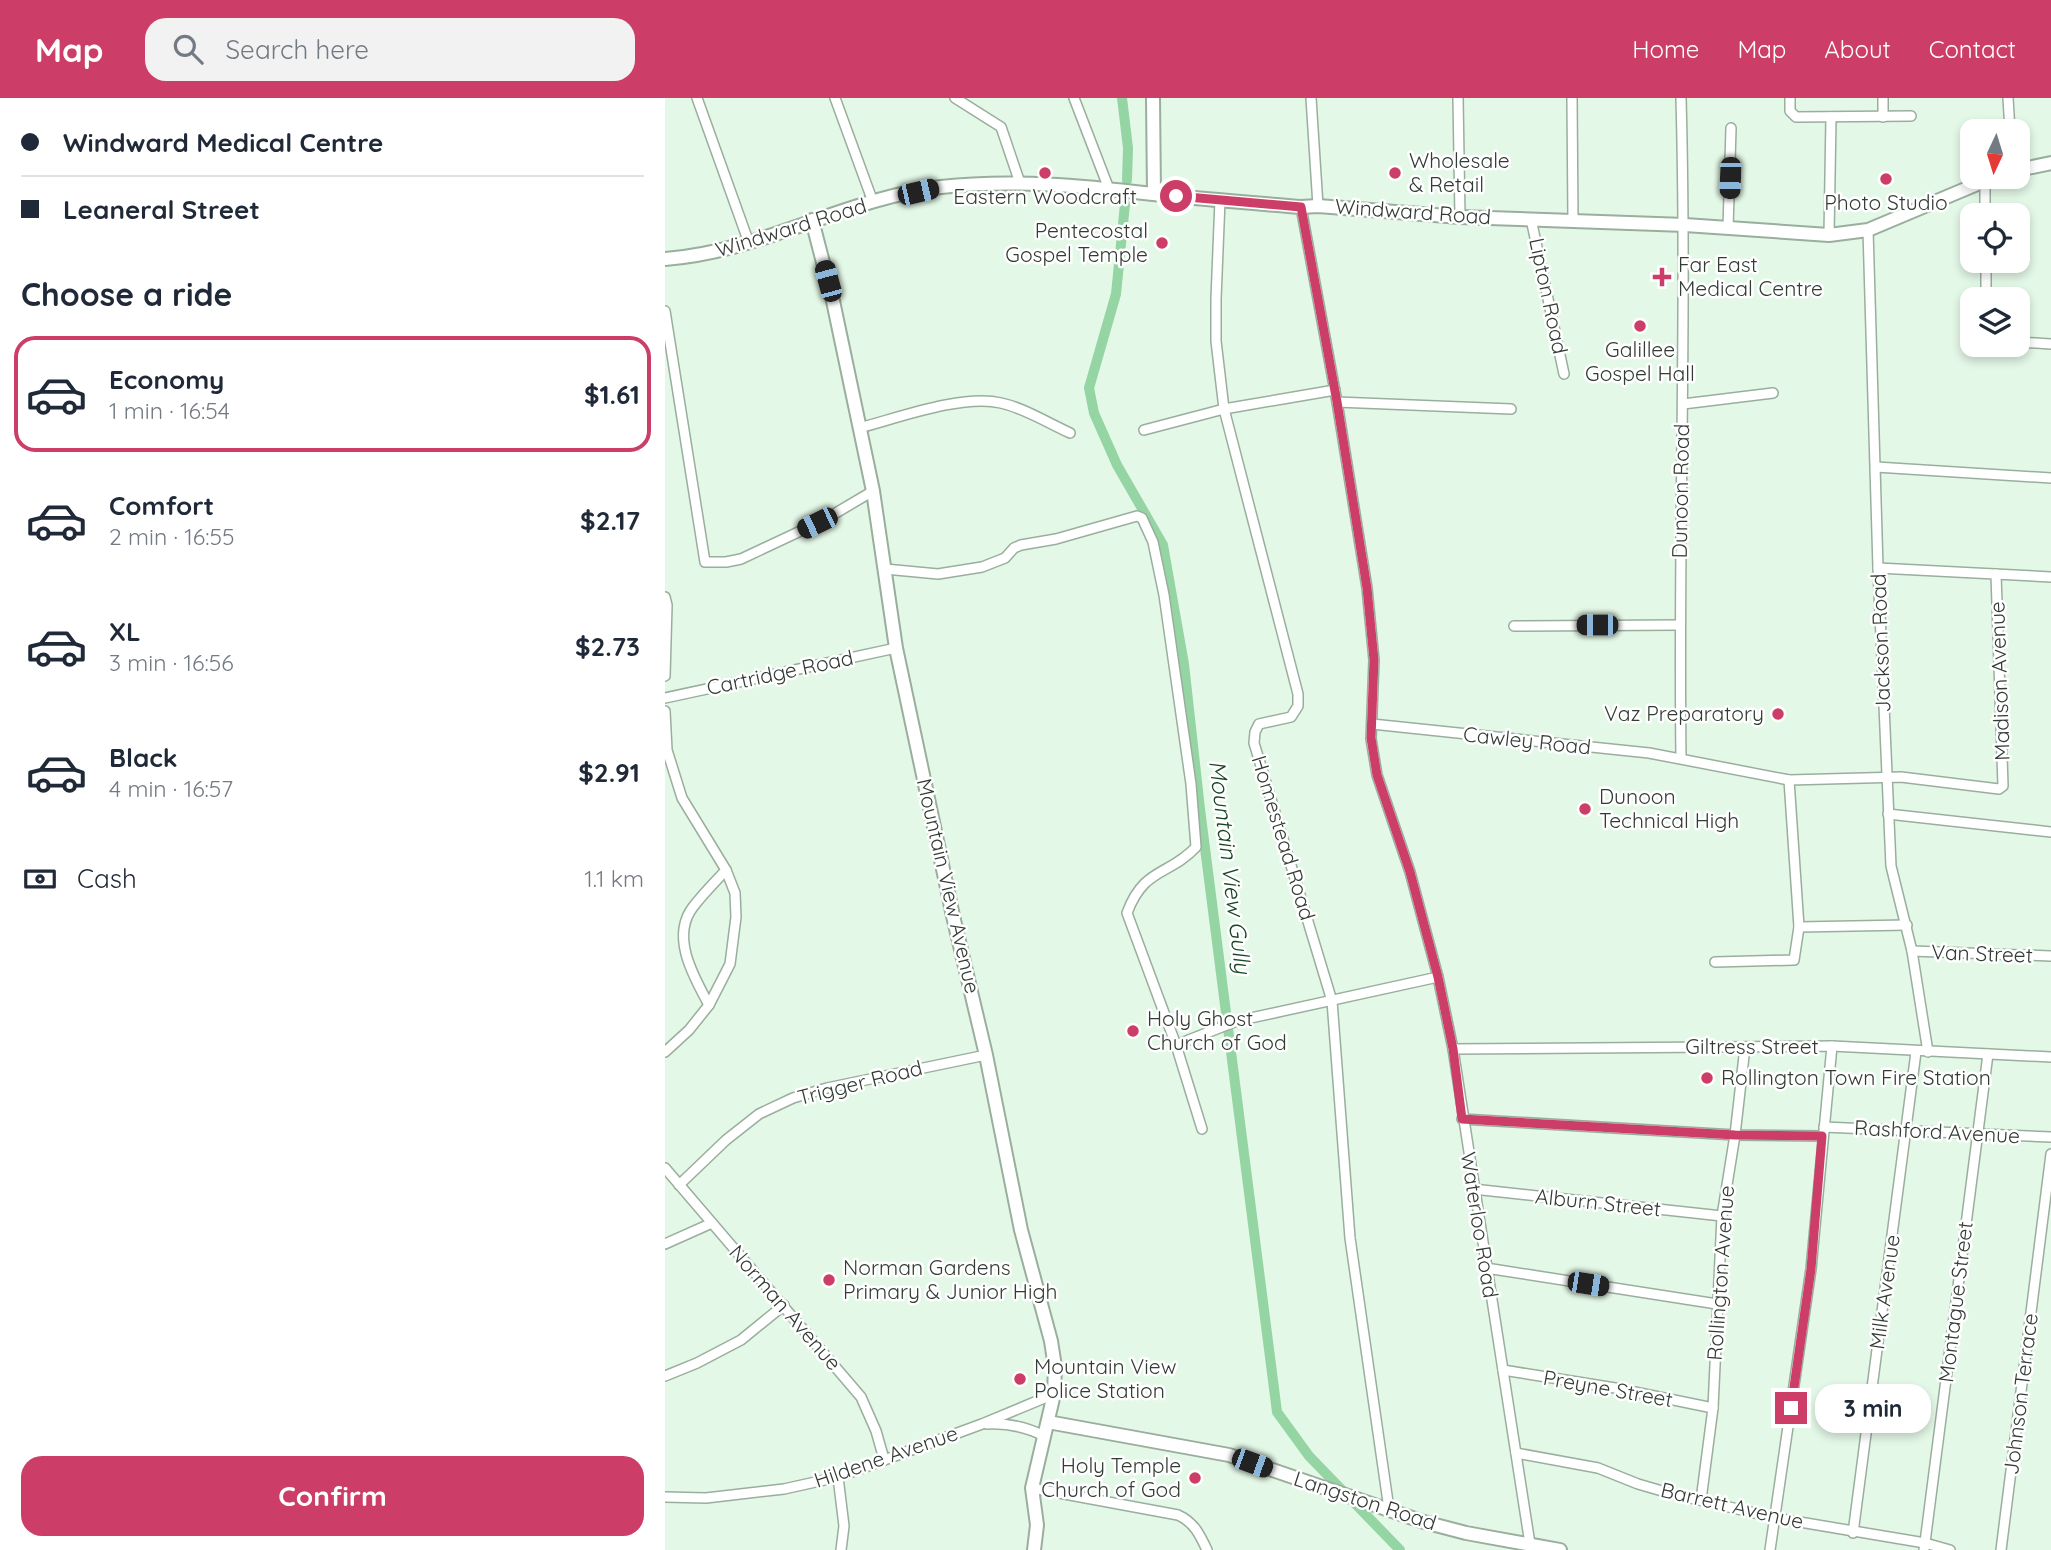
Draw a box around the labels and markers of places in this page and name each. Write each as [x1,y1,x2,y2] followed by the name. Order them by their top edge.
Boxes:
[1409,147,1510,197] place label: Wholesale & Retail
[1037,165,1053,181] marker: Eastern Woodcraft
[1387,165,1403,181] marker: Wholesale & Retail
[1878,171,1894,187] marker: Photo Studio
[953,183,1137,209] place label: Eastern Woodcraft
[1824,189,1948,215] place label: Photo Studio
[1005,217,1148,267] place label: Pentecostal Gospel Temple
[1154,235,1170,251] marker: Pentecostal Gospel Temple
[1678,251,1823,301] place label: Far East Medical Centre
[1652,267,1672,287] marker: Far East Medical Centre
[1632,318,1648,334] marker: Galillee Gospel Hall
[1585,336,1695,386] place label: Galillee Gospel Hall
[1604,700,1764,726] place label: Vaz Preparatory
[1770,706,1786,722] marker: Vaz Preparatory
[1599,783,1739,833] place label: Dunoon Technical High
[1577,801,1593,817] marker: Dunoon Technical High
[1147,1005,1287,1055] place label: Holy Ghost Church of God
[1125,1023,1141,1039] marker: Holy Ghost Church of God
[1721,1064,1991,1090] place label: Rollington Town Fire Station
[1699,1070,1715,1086] marker: Rollington Town Fire Station
[843,1254,1057,1304] place label: Norman Gardens Primary & Junior High
[821,1272,837,1288] marker: Norman Gardens Primary & Junior High
[1034,1353,1177,1403] place label: Mountain View Police Station
[1012,1371,1028,1387] marker: Mountain View Police Station
[1041,1452,1181,1502] place label: Holy Temple Church of God
[1187,1470,1203,1486] marker: Holy Temple Church of God

